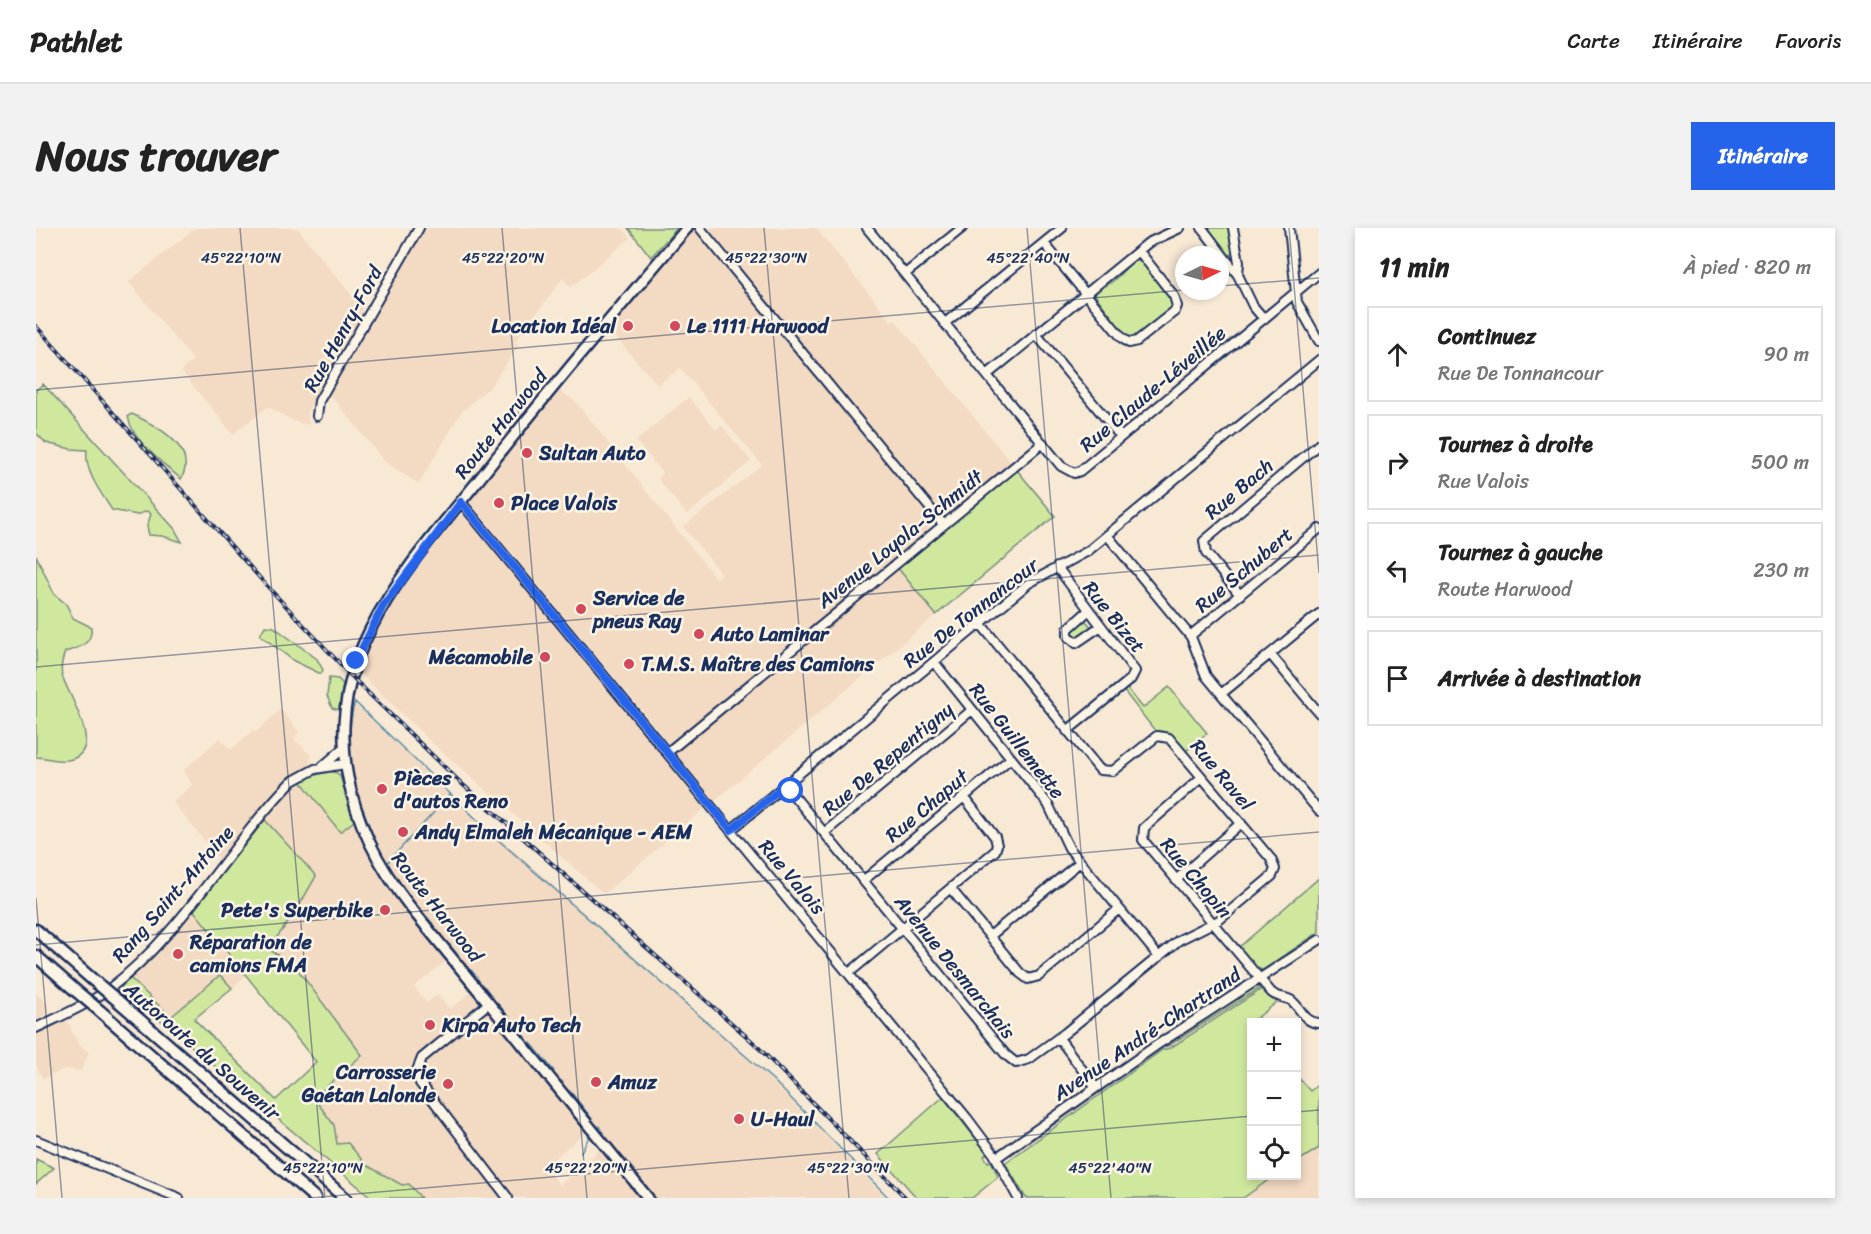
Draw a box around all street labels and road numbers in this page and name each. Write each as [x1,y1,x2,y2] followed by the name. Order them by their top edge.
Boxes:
[294,258,393,399] street label: Rue Henry-Ford
[1072,317,1234,461] street label: Rue Claude-Léveillée
[445,360,558,487] street label: Route Harwood
[1196,449,1282,529] street label: Rue Bach
[808,460,992,618] street label: Avenue Loyola-Schmidt
[1187,518,1301,622] street label: Rue Schubert
[895,547,1048,677] street label: Rue De Tonnancour
[1074,573,1155,661] street label: Rue Bizet
[960,675,1074,807] street label: Rue Guillemette
[814,693,963,825] street label: Rue De Repentigny
[1181,731,1264,820] street label: Rue Ravel
[877,760,978,852] street label: Rue Chaput
[103,817,243,971] street label: Rang Saint-Antoine
[1151,829,1241,927] street label: Rue Chopin
[749,831,835,924] street label: Rue Valois
[382,844,493,971] street label: Route Harwood
[885,886,1025,1048] street label: Avenue Desmarchais
[1045,957,1250,1111] street label: Avenue André-Chartrand
[115,972,290,1131] street label: Autoroute du Souvenir

